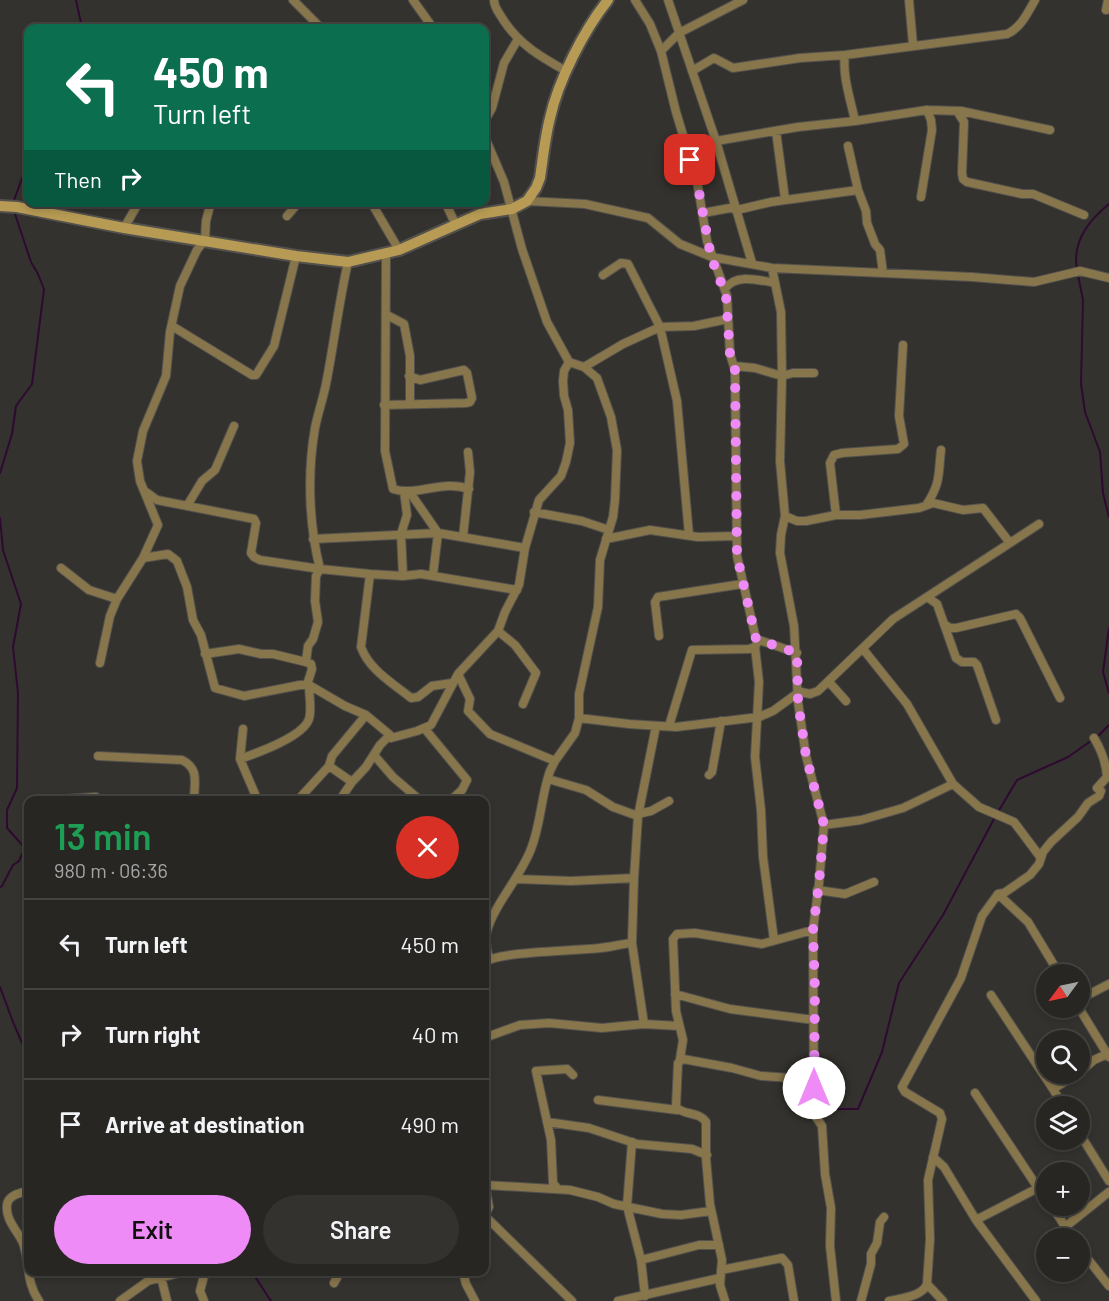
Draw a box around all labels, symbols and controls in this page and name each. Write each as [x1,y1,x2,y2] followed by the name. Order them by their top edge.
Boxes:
[153,46,268,96] text: 450 m
[54,48,132,126] icon: left
[153,97,251,129] text: Turn left
[664,134,715,185] pin
[673,143,706,176] icon: arrive
[114,162,147,195] icon: right
[54,166,102,192] text: Then
[54,814,152,857] text: 13 min
[396,816,459,879] button: close
[54,858,168,882] text: 980 m · 06:36
[54,928,87,961] icon: left
[105,931,188,957] text: Turn left
[401,931,459,957] text: 450 m
[1036,964,1090,1018] north arrow
[1036,964,1090,1282] map controls
[54,1018,87,1051] icon: right
[105,1021,200,1047] text: Turn right
[412,1021,459,1047] text: 40 m
[1036,1030,1090,1084] button: search
[782,1056,846,1120] position arrow
[1036,1096,1090,1150] button: layers
[54,1108,87,1141] icon: arrive
[105,1111,304,1137] text: Arrive at destination
[400,1111,459,1137] text: 490 m
[1036,1162,1090,1216] button: +
[54,1195,251,1264] button: Exit
[263,1195,459,1264] button: Share
[1036,1228,1090,1282] button: −

